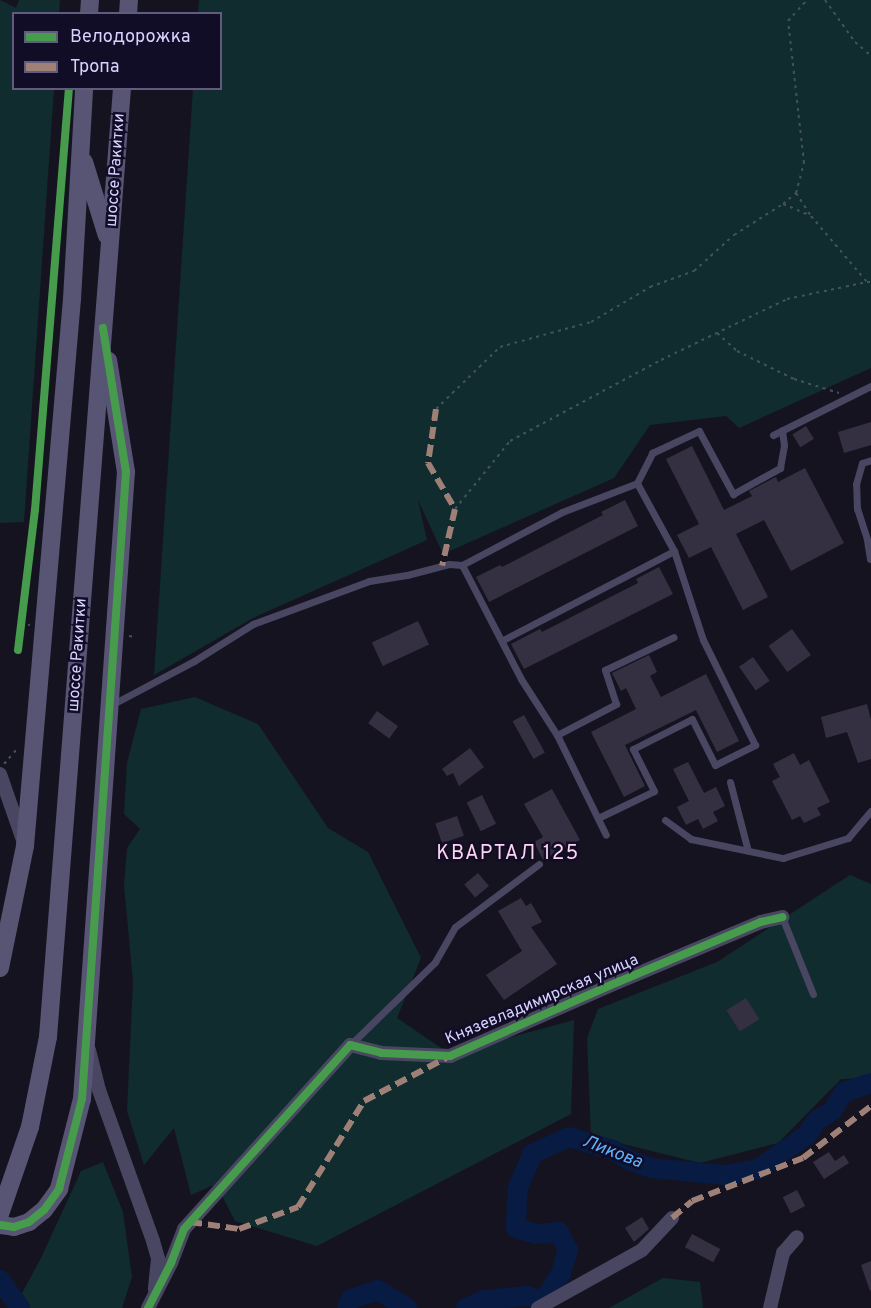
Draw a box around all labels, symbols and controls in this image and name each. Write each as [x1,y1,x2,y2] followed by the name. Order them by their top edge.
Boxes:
[12,12,222,90] legend
[70,26,190,49] text: Велодорожка
[70,56,119,79] text: Тропа
[102,113,130,227] street label: шоссе Ракитки
[64,598,92,712] street label: шоссе Ракитки
[436,842,580,866] district label: КВАРТАЛ 125
[443,951,641,1049] street label: Князевладимирская улица
[579,1132,645,1174] water label: Ликова

